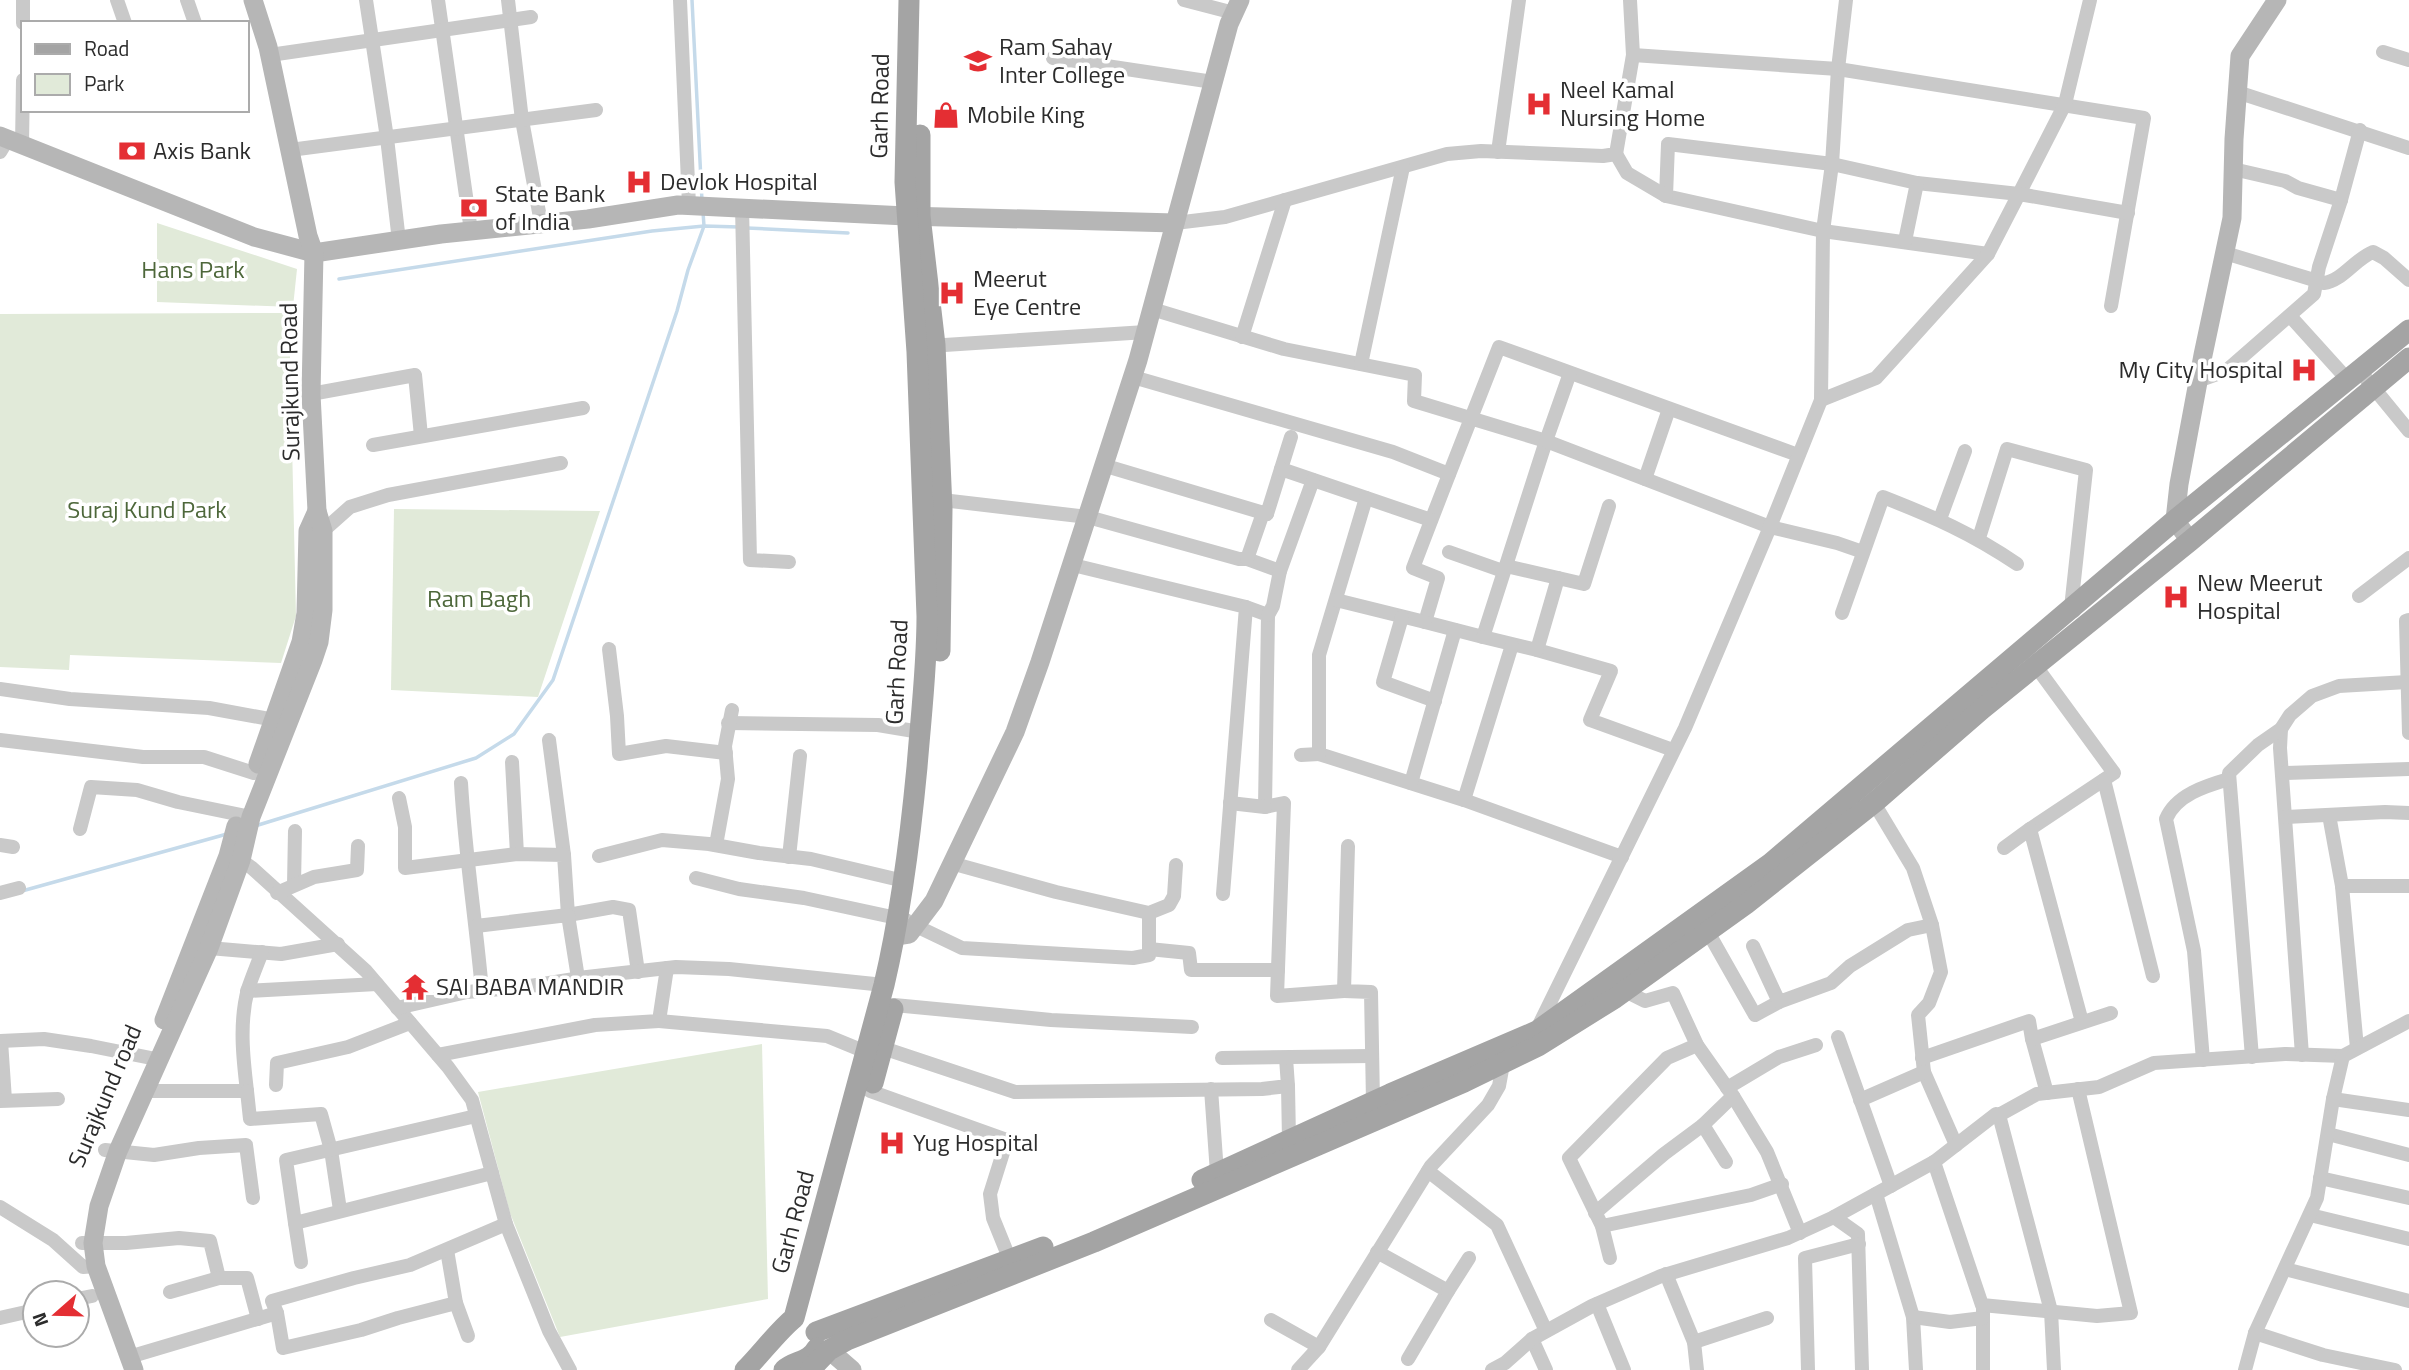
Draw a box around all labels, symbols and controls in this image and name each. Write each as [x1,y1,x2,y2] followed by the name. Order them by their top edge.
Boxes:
[21,21,248,112] legend
[999,28,1125,92] place label: Ram Sahay Inter College
[84,32,129,64] text: Road
[963,46,993,76] school or university icon: Ram Sahay Inter College
[860,53,898,159] street label: Garh Road
[84,67,124,99] text: Park
[1560,71,1705,135] place label: Neel Kamal Nursing Home
[1524,89,1554,119] hospital icon: Neel Kamal Nursing Home
[967,96,1085,132] place label: Mobile King
[931,100,961,130] shop icon: Mobile King
[153,132,252,168] place label: Axis Bank
[117,136,147,166] bank icon: Axis Bank
[660,163,818,199] place label: Devlok Hospital
[624,167,654,197] hospital icon: Devlok Hospital
[495,175,606,239] place label: State Bank of India
[459,193,489,223] bank icon: State Bank of India
[141,251,245,287] park label: Hans Park
[973,260,1081,324] place label: Meerut Eye Centre
[937,278,967,308] hospital icon: Meerut Eye Centre
[270,303,308,462] street label: Surajkund Road
[2119,351,2283,387] place label: My City Hospital
[2289,355,2319,385] hospital icon: My City Hospital
[67,491,227,527] park label: Suraj Kund Park
[2197,564,2323,628] place label: New Meerut Hospital
[427,580,531,616] park label: Ram Bagh
[2161,582,2191,612] hospital icon: New Meerut Hospital
[875,618,917,725] street label: Garh Road
[436,968,624,1004] place label: SAI BABA MANDIR
[400,972,430,1002] temple icon: SAI BABA MANDIR
[58,1019,150,1173] street label: Surajkund road
[913,1124,1039,1160] place label: Yug Hospital
[877,1128,907,1158] hospital icon: Yug Hospital
[761,1166,823,1277] street label: Garh Road
[21,1279,91,1349] north arrow
[24,1309,55,1331] text: N

